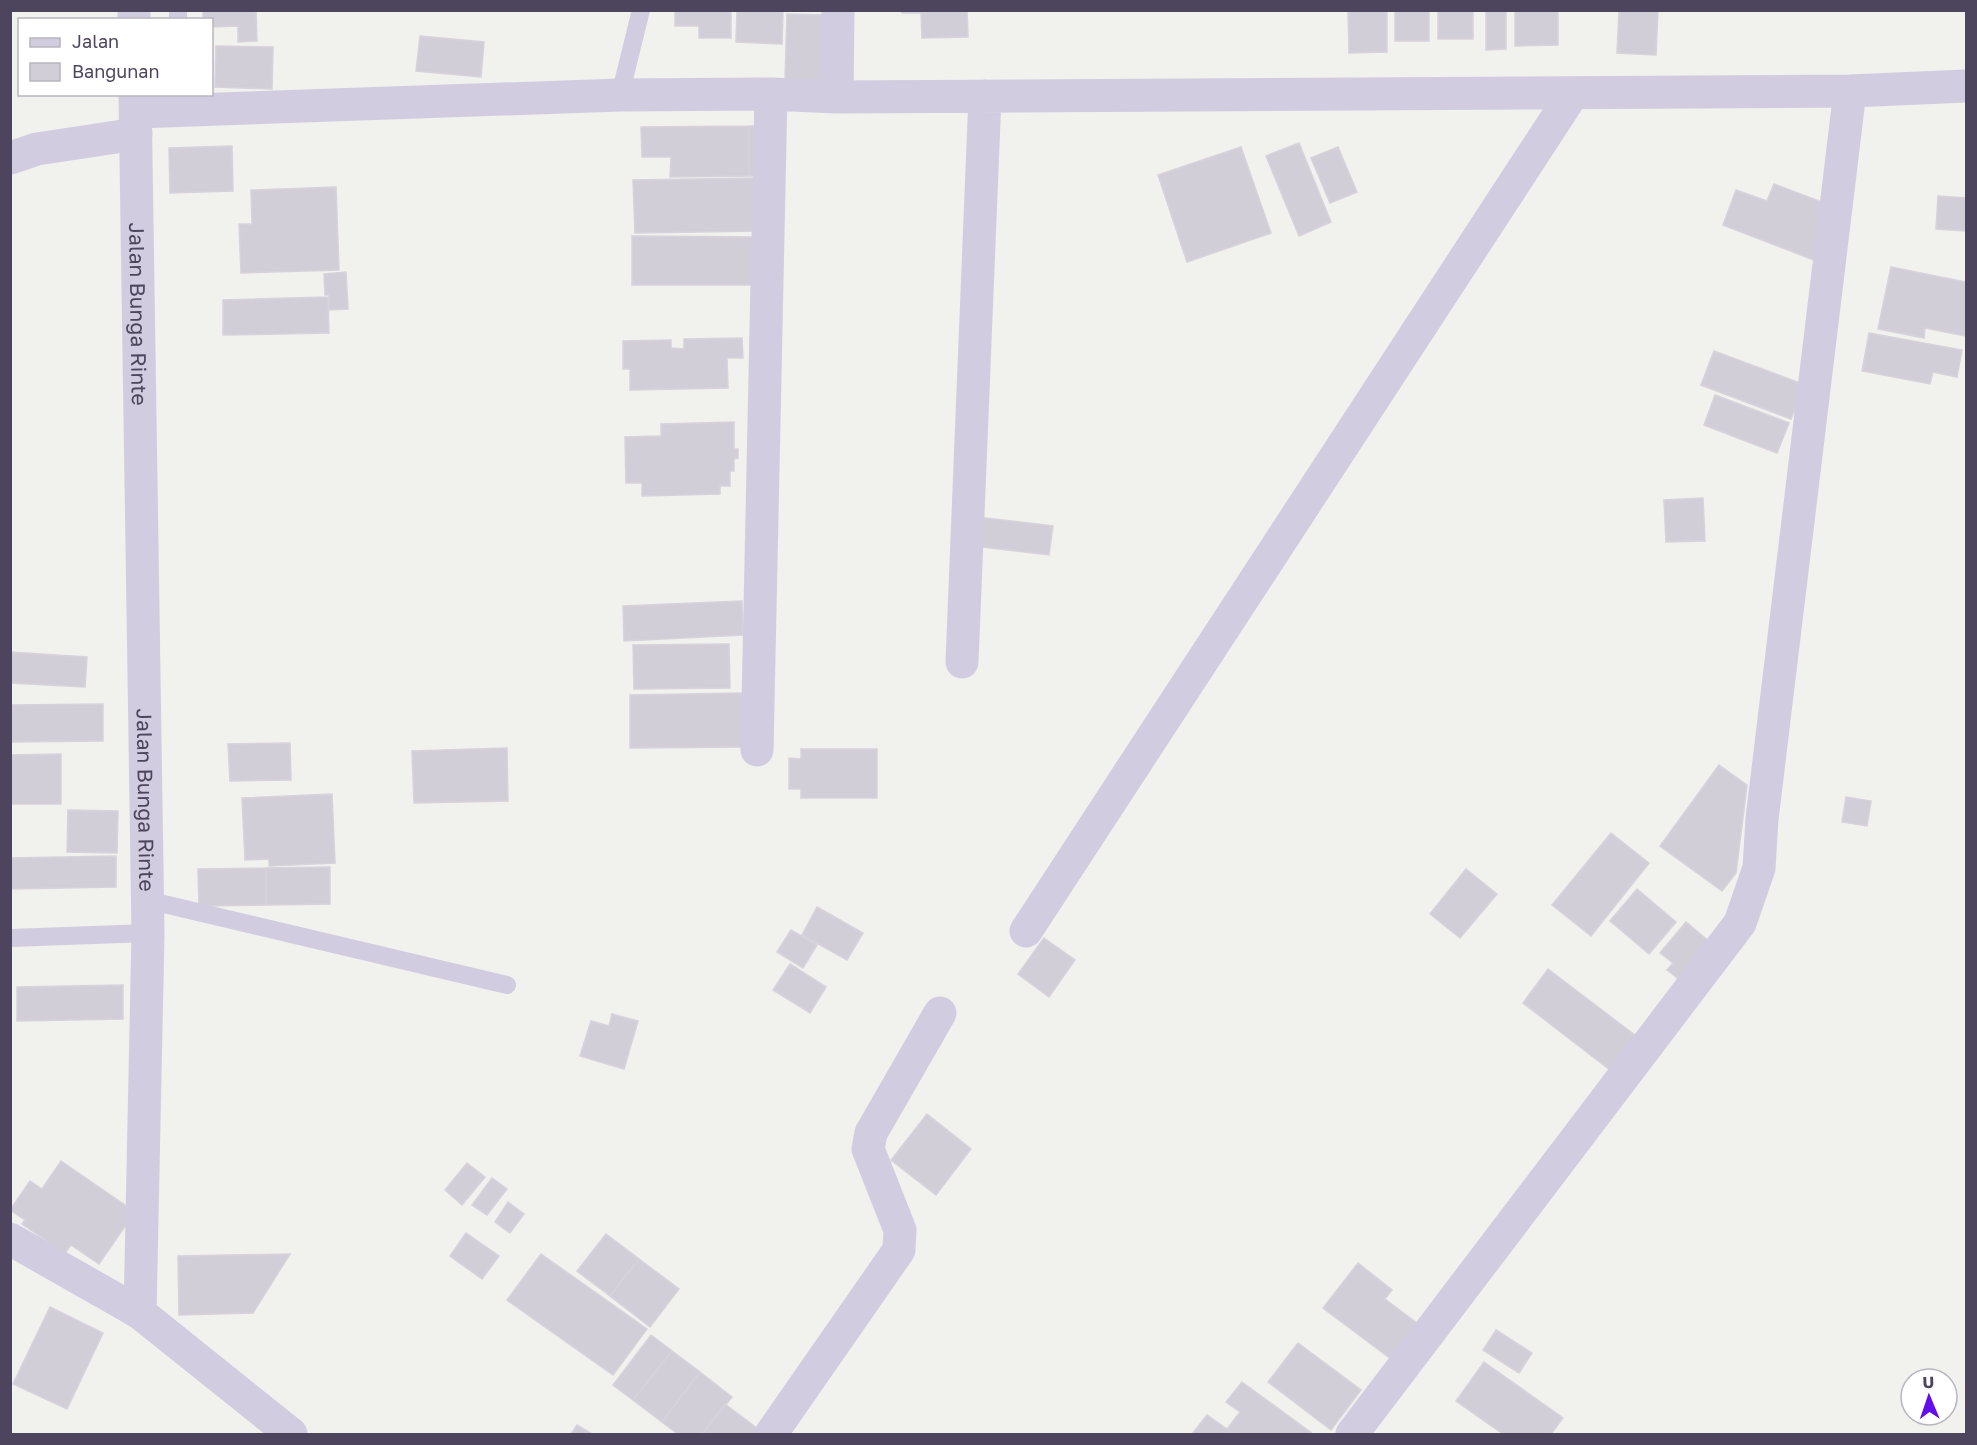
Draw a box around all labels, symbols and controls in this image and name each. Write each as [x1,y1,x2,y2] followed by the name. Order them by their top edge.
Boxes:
[18,18,213,96] legend
[72,30,119,52] text: Jalan
[72,60,160,82] text: Bangunan
[124,222,153,406] street label: Jalan Bunga Rinte
[132,708,160,892] street label: Jalan Bunga Rinte
[1899,1367,1959,1427] north arrow
[1922,1372,1935,1392] text: U

